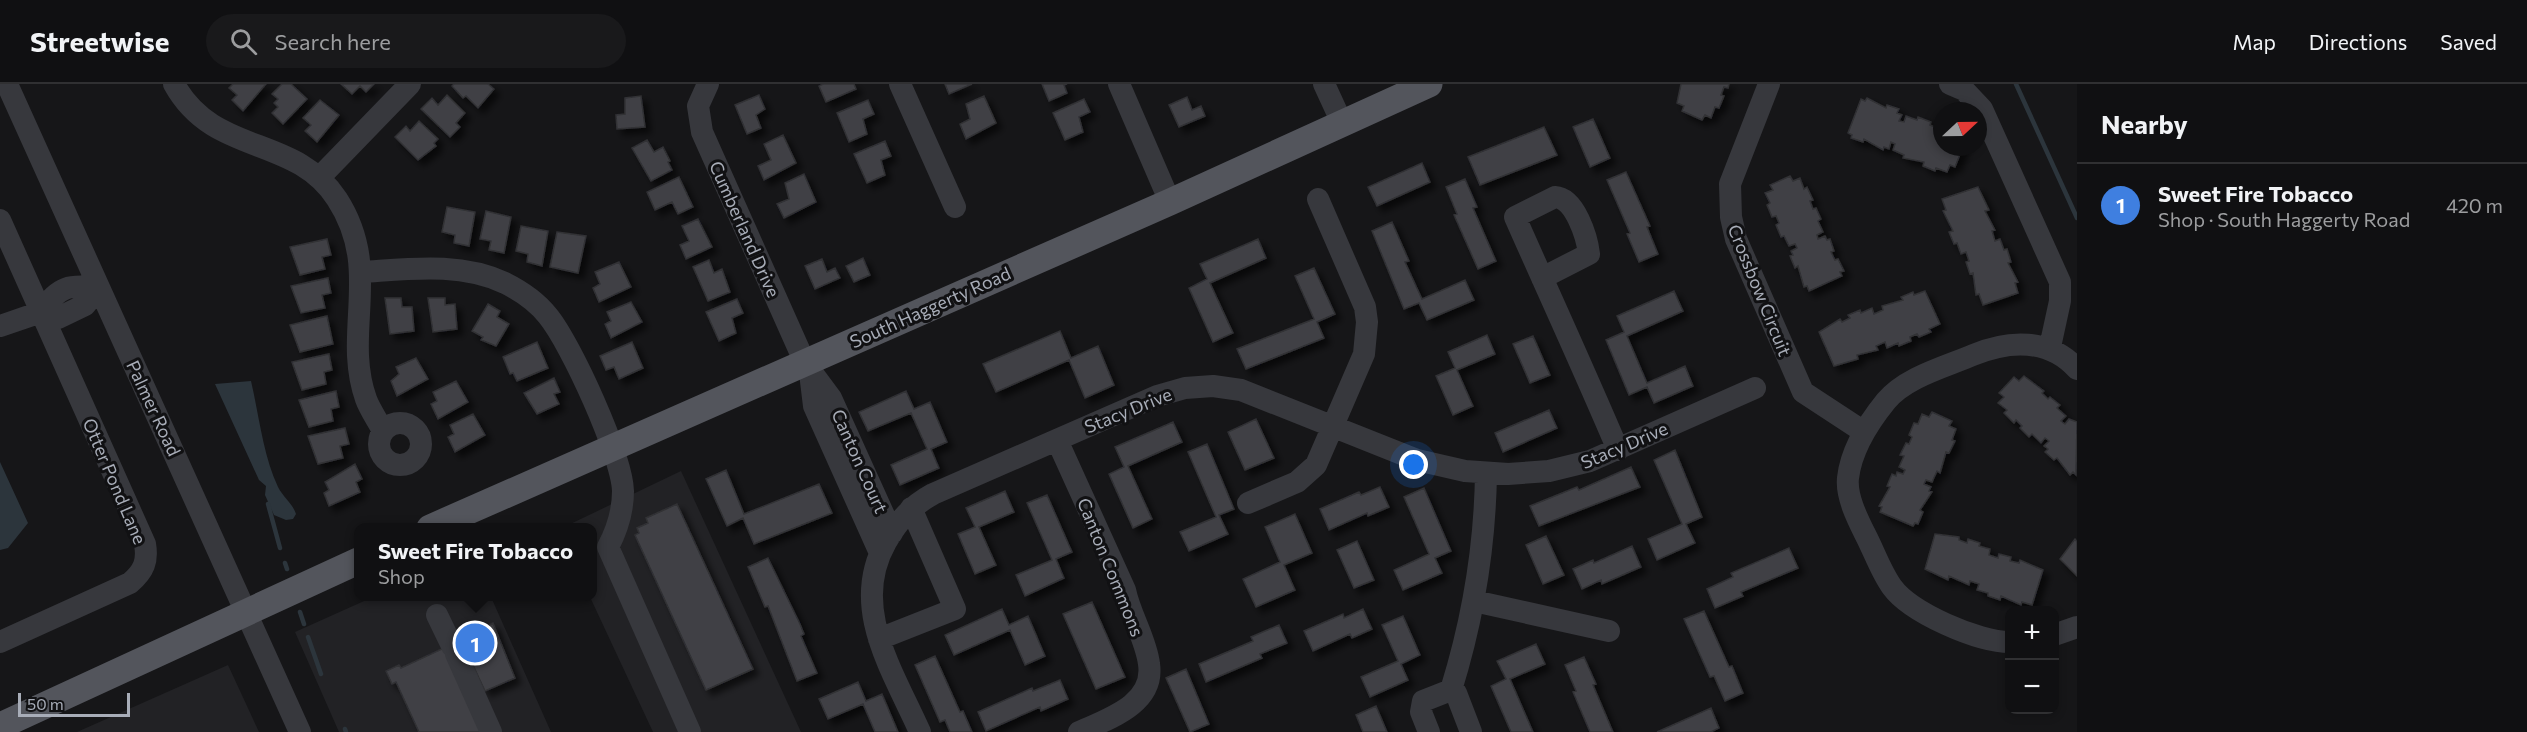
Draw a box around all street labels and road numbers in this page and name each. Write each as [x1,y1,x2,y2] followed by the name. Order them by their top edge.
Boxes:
[705,157,785,301] street label: Cumberland Drive
[1724,221,1796,359] street label: Crossbow Circuit
[846,262,1014,352] street label: South Haggerty Road
[122,357,186,459] street label: Palmer Road
[1081,383,1175,437] street label: Stacy Drive
[827,406,893,516] street label: Canton Court
[79,415,151,547] street label: Otter Pond Lane
[1577,417,1671,473] street label: Stacy Drive
[1073,494,1149,640] street label: Canton Commons

